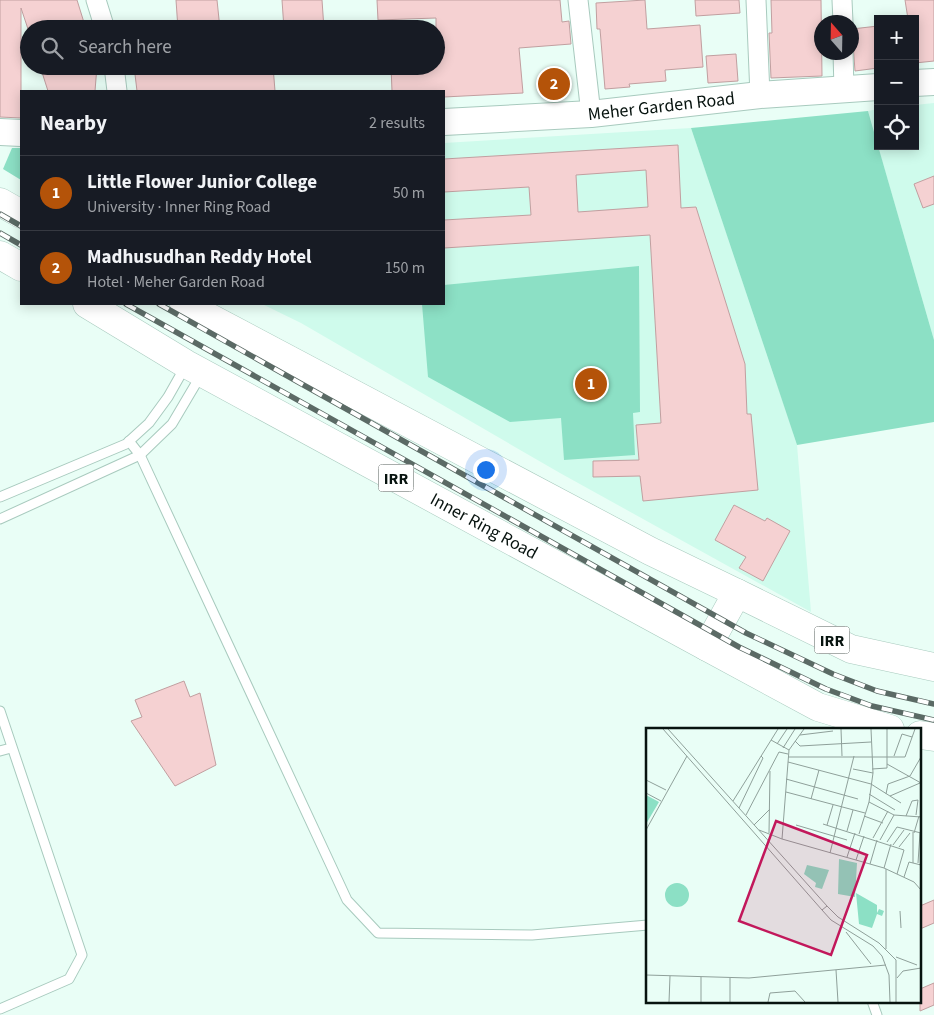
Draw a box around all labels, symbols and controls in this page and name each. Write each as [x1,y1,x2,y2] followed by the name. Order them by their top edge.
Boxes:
[814,15,859,60] north arrow
[874,15,919,150] map controls
[874,15,919,60] button: +
[20,20,445,75] search box
[38,34,66,62] icon: search
[78,34,172,61] text: Search here
[874,60,919,105] button: −
[538,65,570,103] pin: 2
[586,86,736,127] street label: Meher Garden Road
[874,105,919,150] button: locate
[40,108,107,138] text: Nearby
[369,112,425,134] text: 2 results
[87,169,317,196] text: Little Flower Junior College
[52,182,60,204] text: 1
[393,182,425,204] text: 50 m
[87,196,271,218] text: University · Inner Ring Road
[87,244,311,271] text: Madhusudhan Reddy Hotel
[52,257,60,279] text: 2
[385,257,425,279] text: 150 m
[87,271,265,293] text: Hotel · Meher Garden Road
[575,365,607,403] pin: 1
[473,457,499,483] your location
[378,464,414,492] road number: IRR
[426,487,542,566] street label: Inner Ring Road
[814,626,850,654] road number: IRR
[646,728,922,1002] inset map

